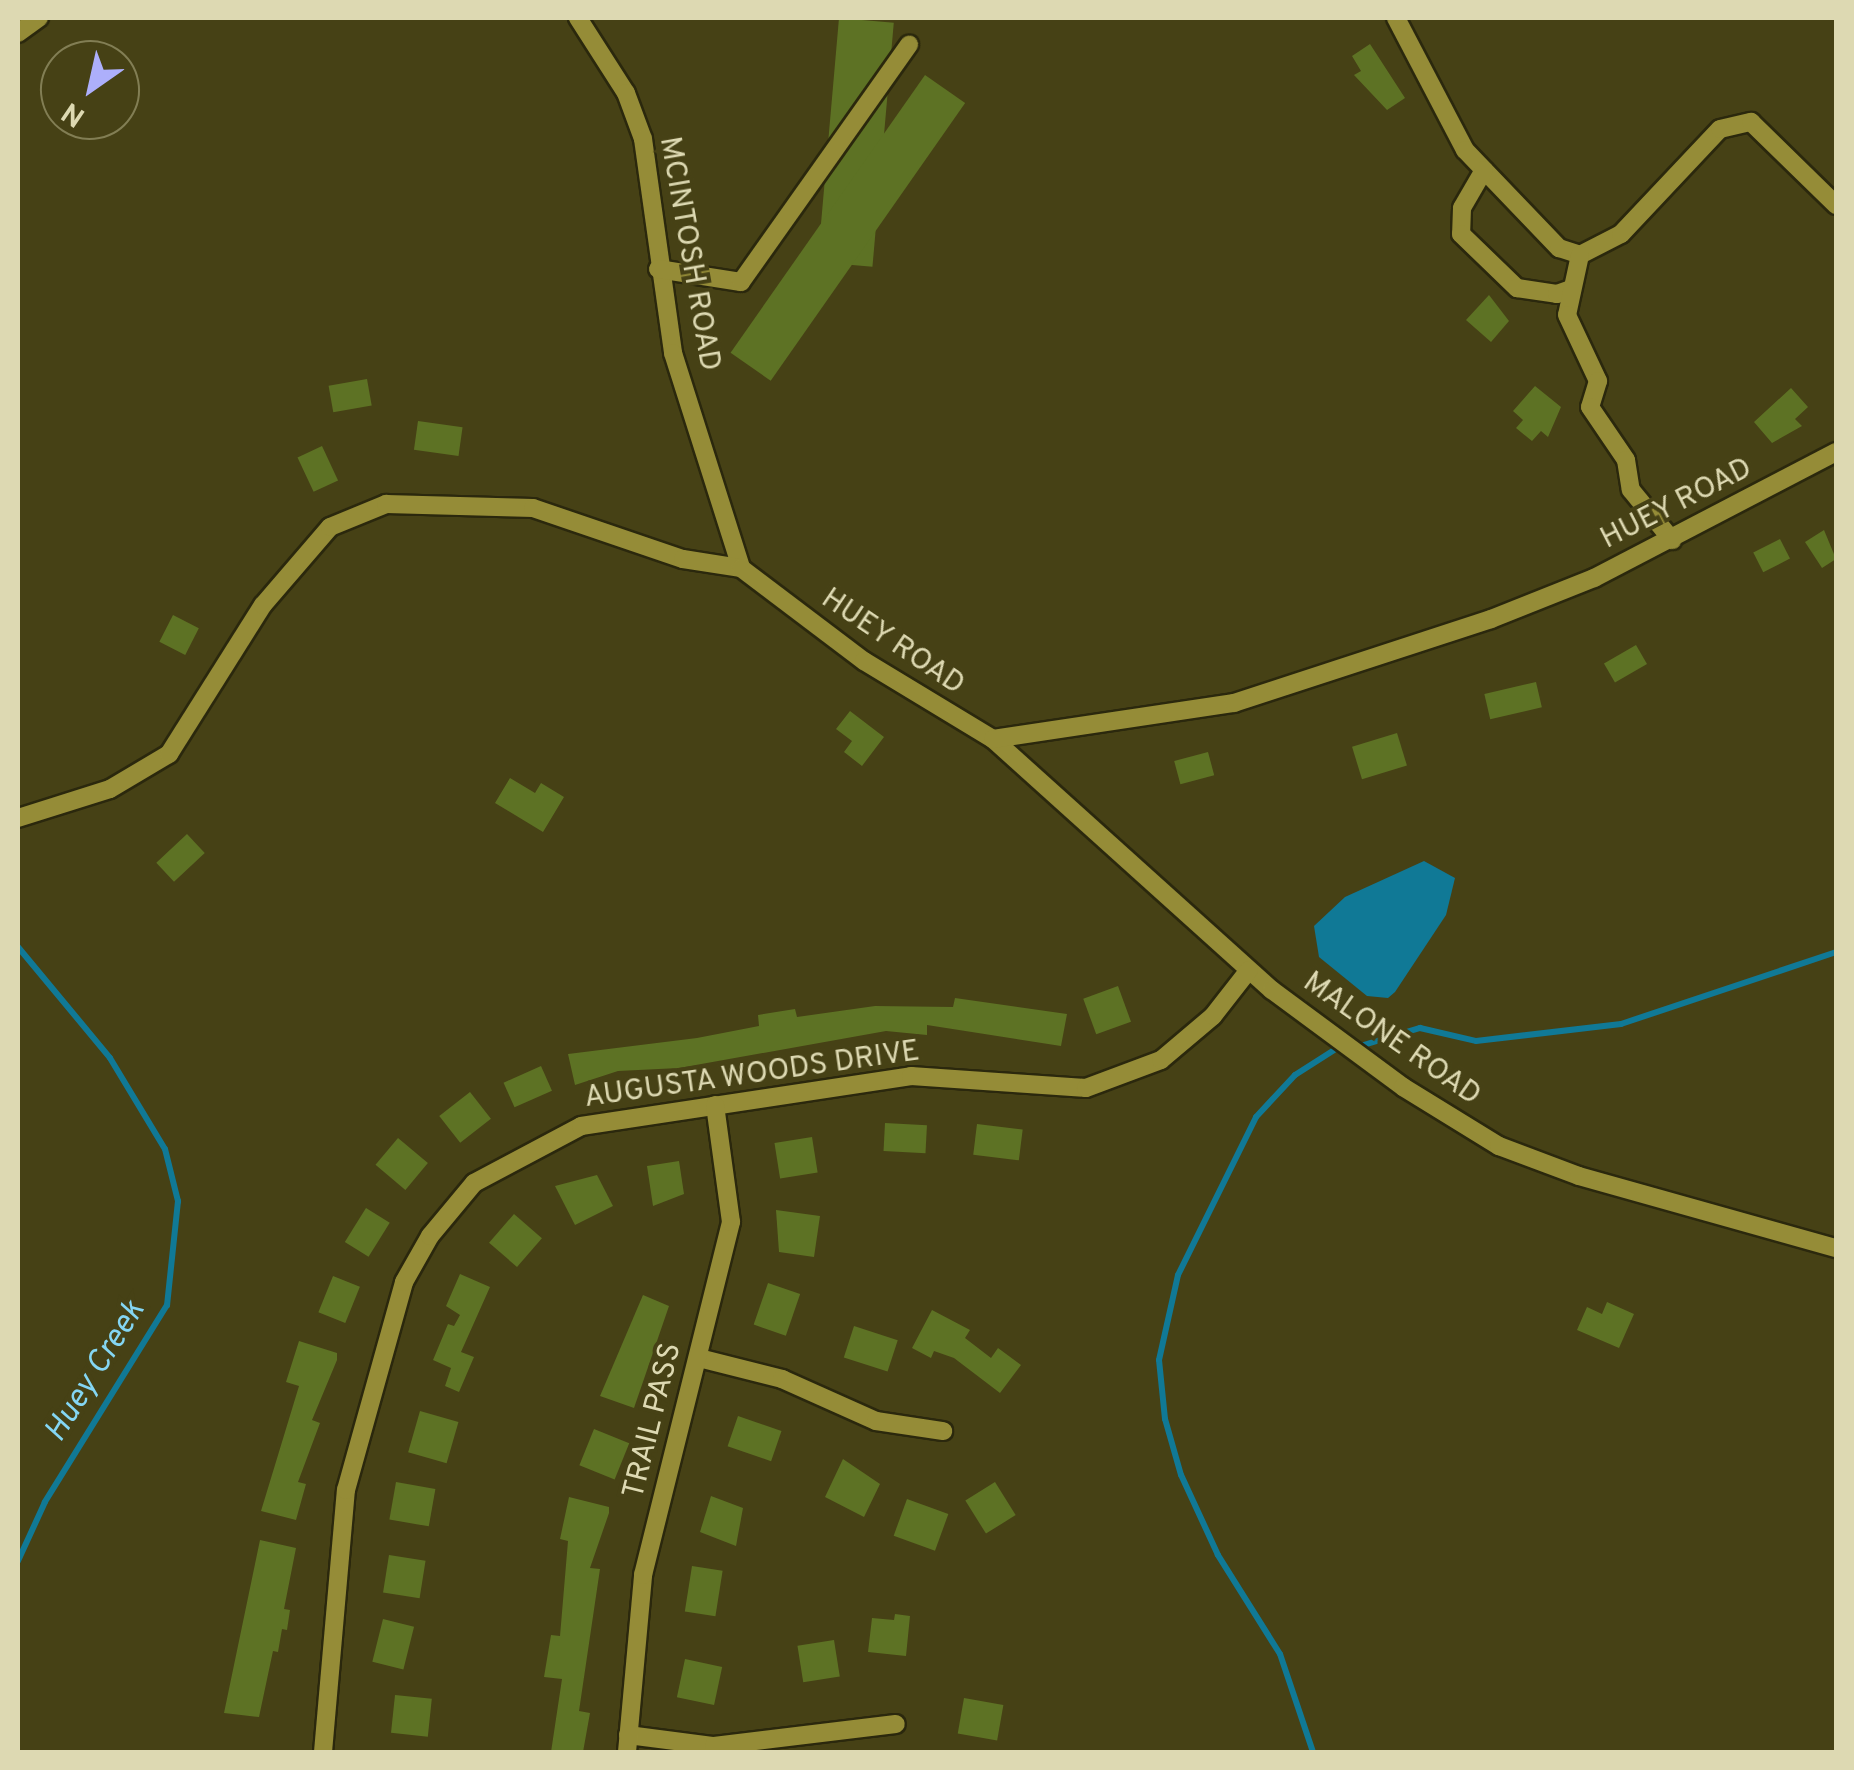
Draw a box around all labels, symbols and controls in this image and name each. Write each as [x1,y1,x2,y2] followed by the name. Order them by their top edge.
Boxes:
[40,40,140,140] north arrow
[56,93,93,134] text: N
[650,134,726,374] street label: MCINTOSH ROAD
[1595,451,1759,559] street label: HUEY ROAD
[813,582,971,704] street label: HUEY ROAD
[1295,965,1487,1115] street label: MALONE ROAD
[581,1035,923,1117] street label: AUGUSTA WOODS DRIVE
[38,1294,154,1450] water label: Huey Creek
[617,1339,691,1503] street label: TRAIL PASS

